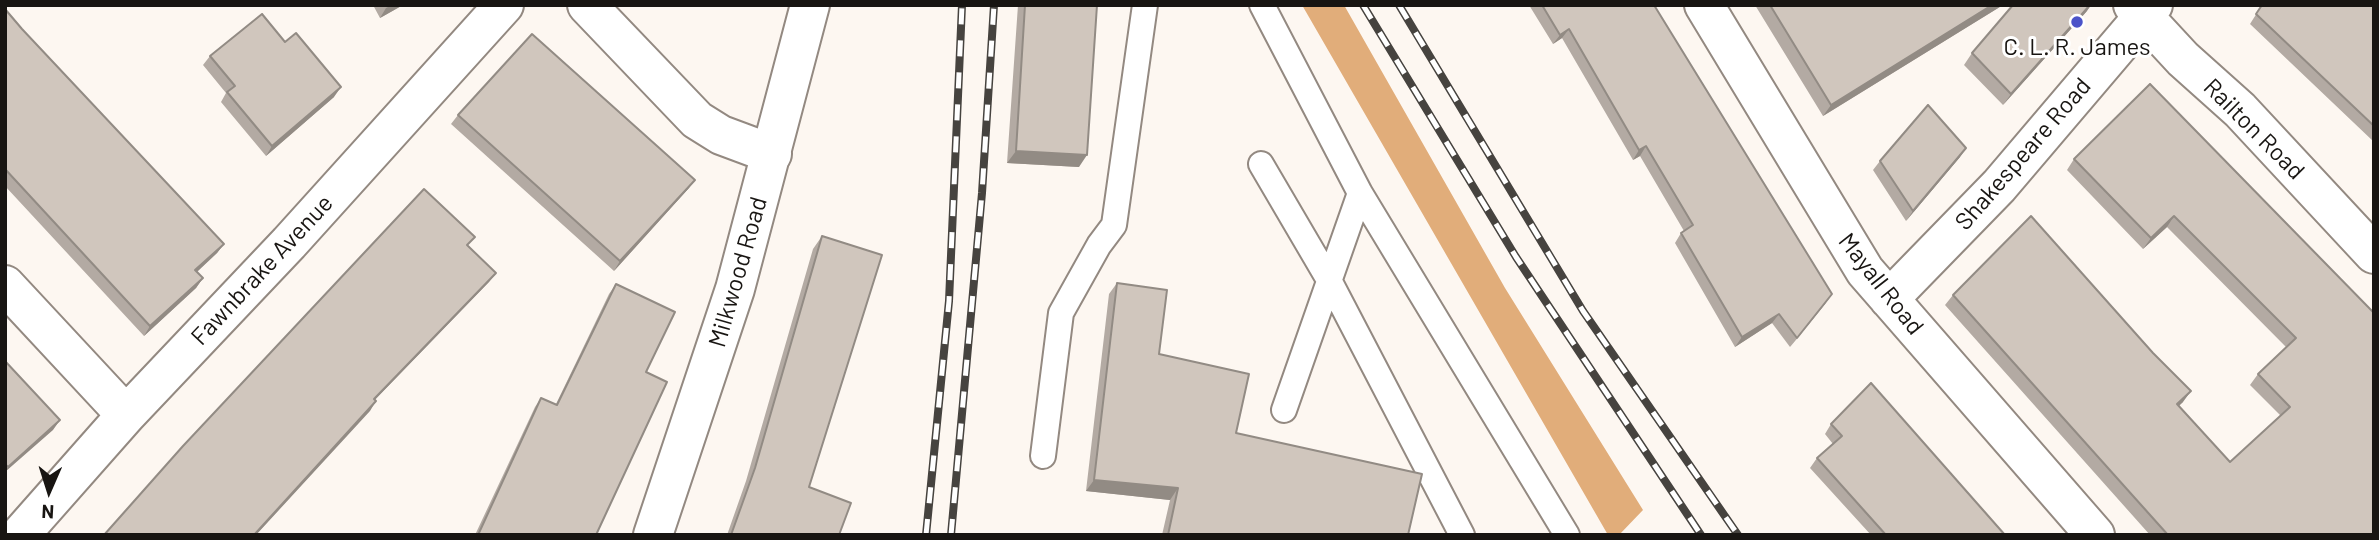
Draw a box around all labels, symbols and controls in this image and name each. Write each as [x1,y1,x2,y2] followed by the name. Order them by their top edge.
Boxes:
[2069,14,2085,30] marker: C. L. R. James
[2003,33,2151,61] place label: C. L. R. James
[1949,72,2097,236] street label: Shakespeare Road
[2198,73,2310,185] street label: Railton Road
[185,189,339,351] street label: Fawnbrake Avenue
[703,194,773,350] street label: Milkwood Road
[1832,227,1930,341] street label: Mayall Road
[14,456,84,526] north arrow
[41,501,55,524] text: N

